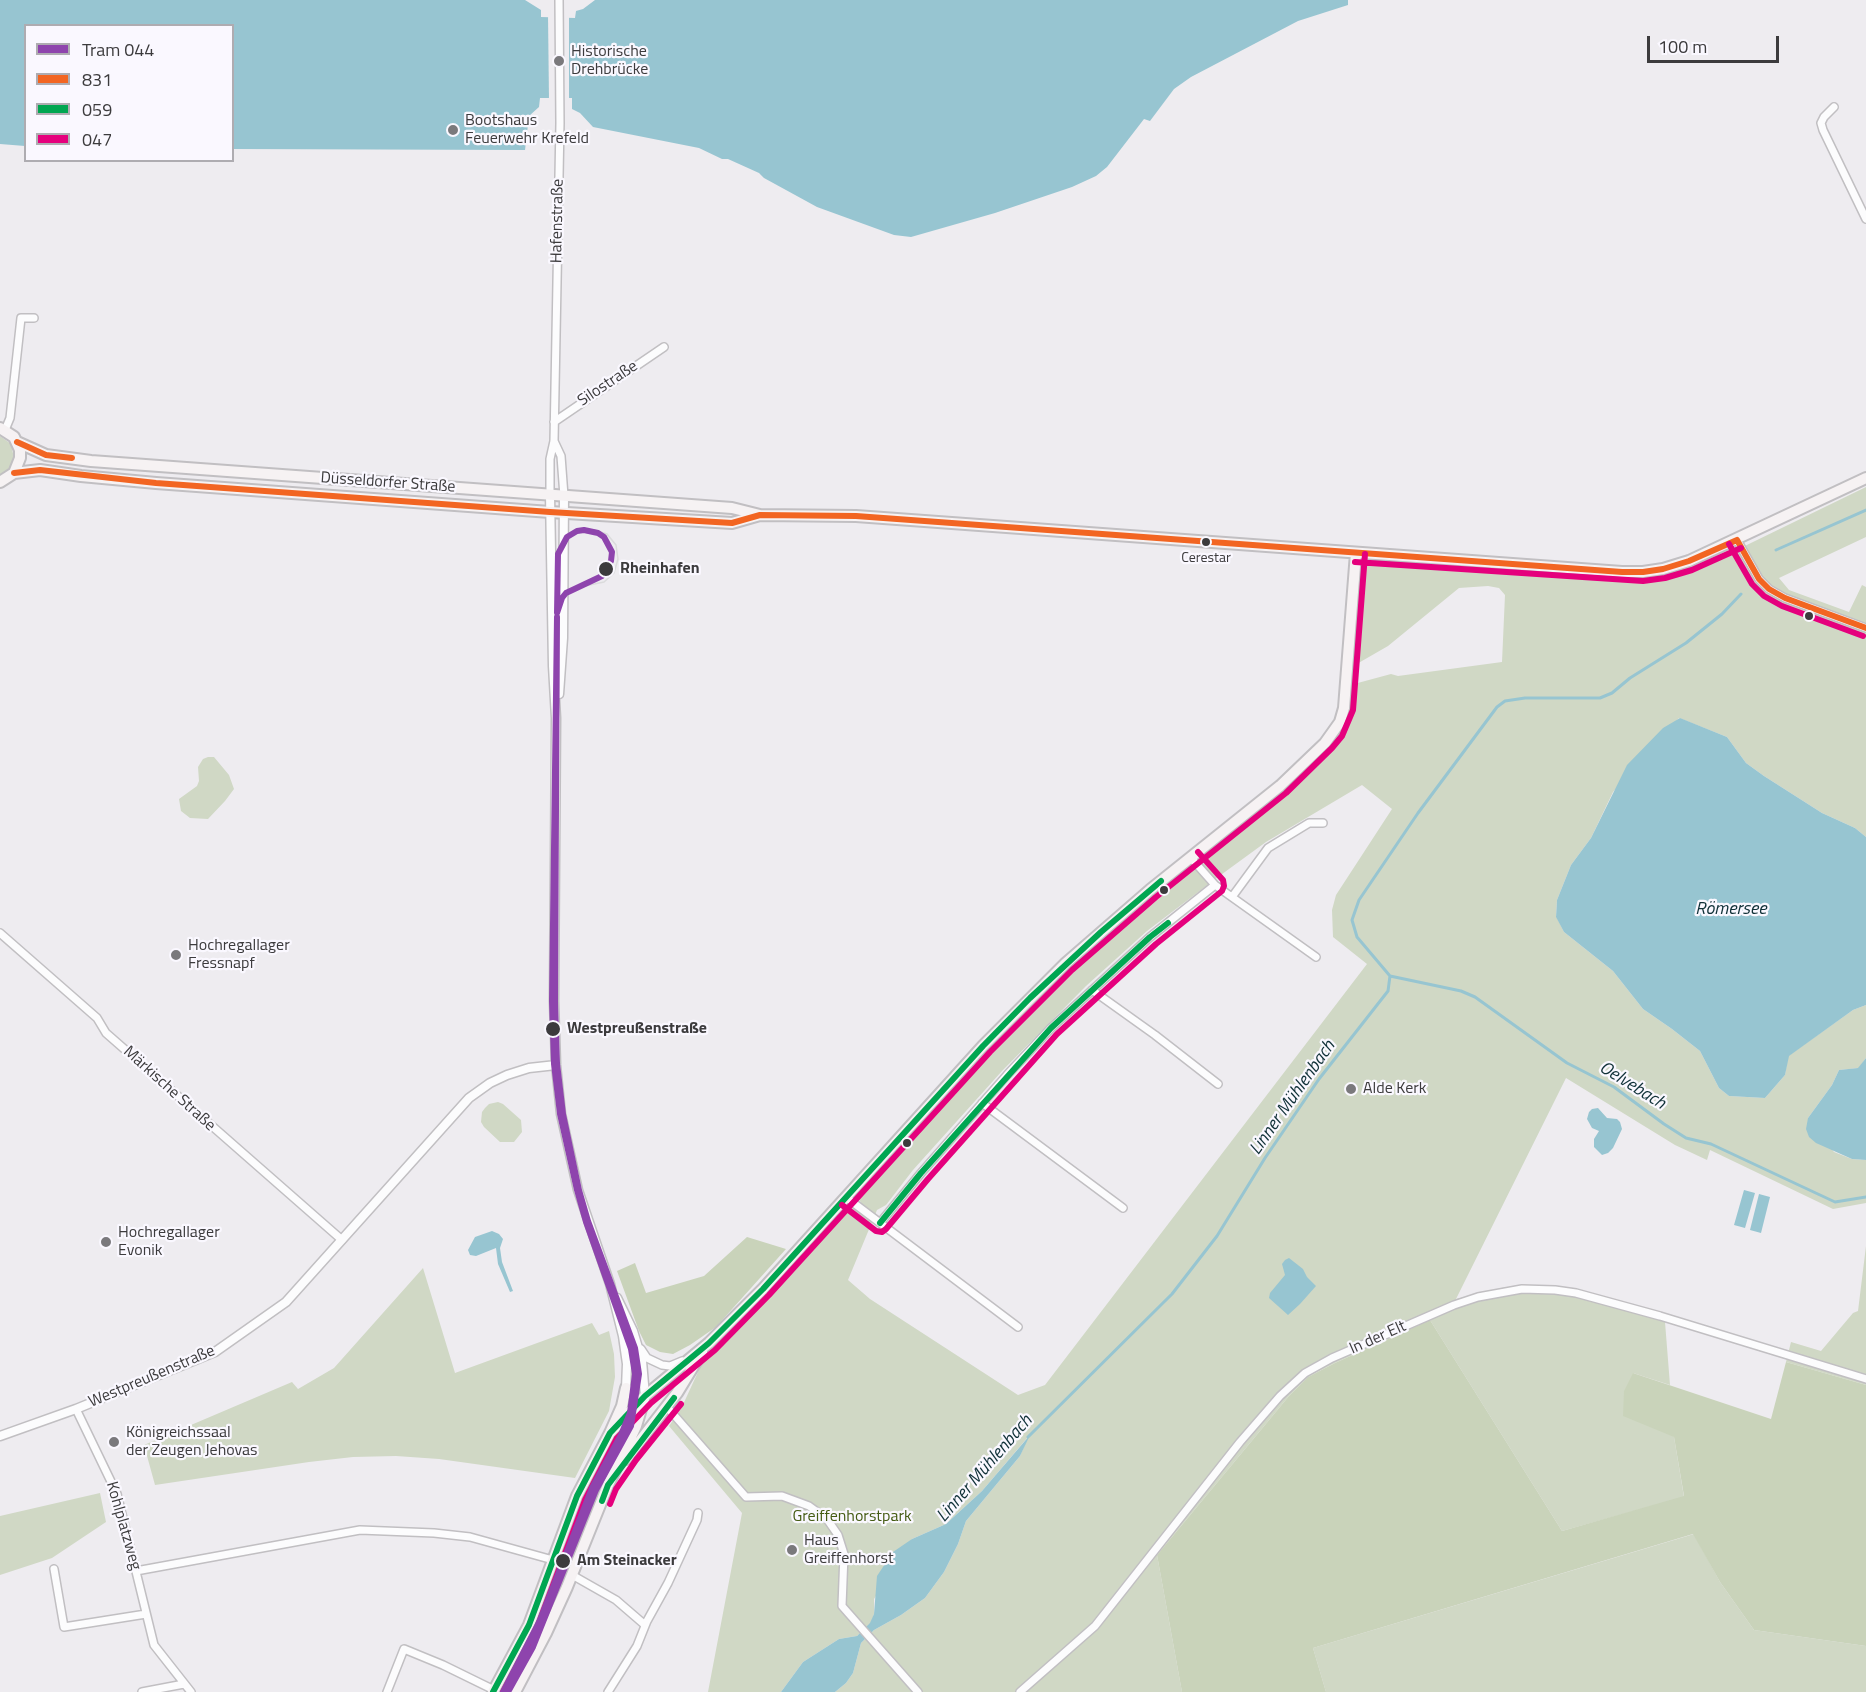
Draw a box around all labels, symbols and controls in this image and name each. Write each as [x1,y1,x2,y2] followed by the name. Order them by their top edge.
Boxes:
[24,24,234,162] legend
[1650,24,1782,62] scale bar
[1658,33,1707,60] text: 100 m
[82,36,154,63] text: Tram 044
[571,42,648,80] place label: Historische Drehbrücke
[552,54,566,68] marker: Historische Drehbrücke
[82,66,112,93] text: 831
[82,96,112,123] text: 059
[465,111,589,149] place label: Bootshaus Feuerwehr Krefeld
[446,123,460,137] marker: Bootshaus Feuerwehr Krefeld
[82,126,112,153] text: 047
[548,179,568,263] street label: Hafenstraße
[574,357,642,411] street label: Silostraße
[320,469,456,497] street label: Düsseldorfer Straße
[1200,536,1212,548] marker: Cerestar
[1181,551,1231,567] place label: Cerestar
[620,559,700,579] place label: Rheinhafen
[597,560,615,578] marker: Rheinhafen
[1803,610,1815,622] unlabelled marker
[1158,884,1170,896] unlabelled marker
[1695,899,1767,921] water label: Römersee
[188,936,290,974] place label: Hochregallager Fressnapf
[169,948,183,962] marker: Hochregallager Fressnapf
[567,1019,707,1039] place label: Westpreußenstraße
[544,1020,562,1038] marker: Westpreußenstraße
[1245,1037,1341,1159] water label: Linner Mühlenbach
[119,1042,219,1136] street label: Märkische Straße
[1595,1057,1669,1115] water label: Oelvebach
[1363,1079,1426,1099] place label: Alde Kerk
[1344,1082,1358,1096] marker: Alde Kerk
[901,1137,913,1149] unlabelled marker
[118,1223,220,1261] place label: Hochregallager Evonik
[99,1235,113,1249] marker: Hochregallager Evonik
[1347,1317,1409,1359] street label: In der Elt
[86,1342,218,1412] street label: Westpreußenstraße
[933,1411,1037,1527] water label: Linner Mühlenbach
[126,1423,258,1461] place label: Königreichssaal der Zeugen Jehovas
[107,1435,121,1449] marker: Königreichssaal der Zeugen Jehovas
[101,1480,145,1572] street label: Kohlplatzweg
[792,1507,912,1527] park label: Greiffenhorstpark
[804,1531,894,1569] place label: Haus Greiffenhorst
[785,1543,799,1557] marker: Haus Greiffenhorst
[577,1551,677,1571] place label: Am Steinacker
[554,1552,572,1570] marker: Am Steinacker

